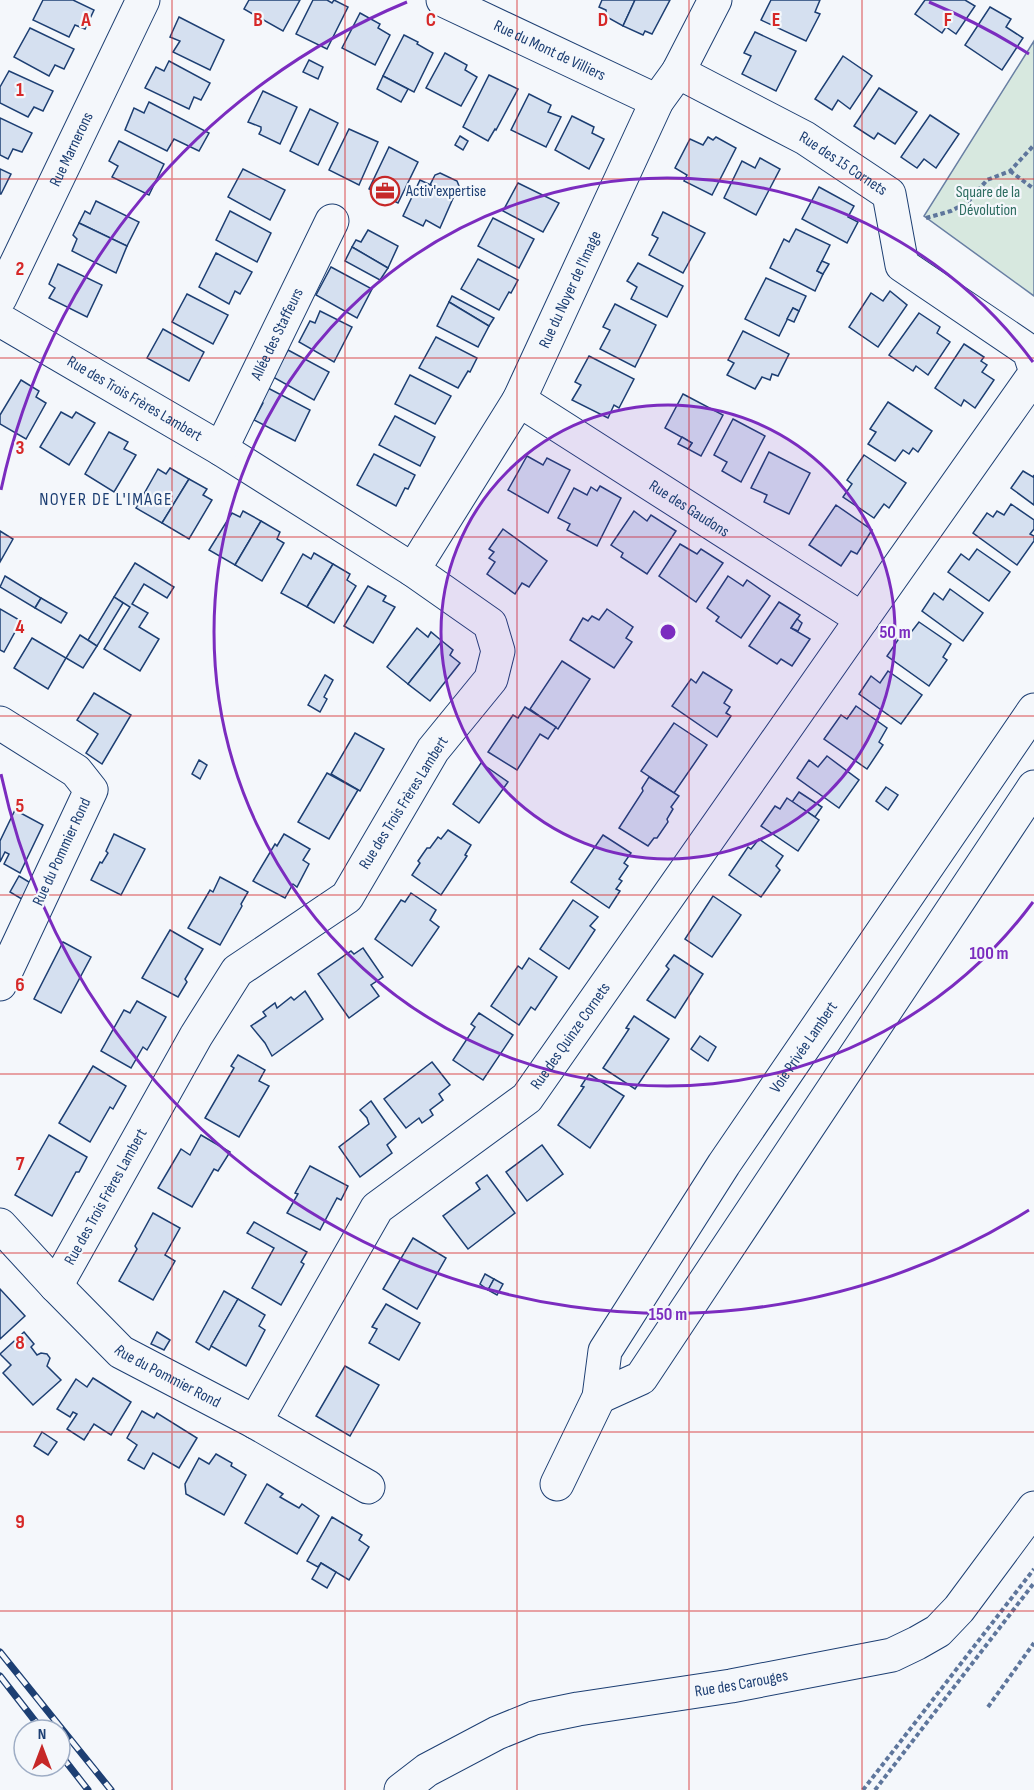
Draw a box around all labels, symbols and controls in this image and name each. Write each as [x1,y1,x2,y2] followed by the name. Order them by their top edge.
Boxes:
[80,8,91,32] text: A
[253,8,263,32] text: B
[426,8,436,32] text: C
[598,8,608,32] text: D
[772,8,780,32] text: E
[944,8,952,32] text: F
[491,16,609,85] street label: Rue du Mont de Villiers
[16,78,24,102] text: 1
[45,109,97,190] street label: Rue Marnerons
[796,127,891,200] street label: Rue des 15 Cornets
[369,175,401,207] office icon: Activ'expertise
[405,182,486,201] place label: Activ'expertise
[956,183,1020,220] park label: Square de la Dévolution
[535,228,605,351] street label: Rue du Noyer de l'Image
[16,257,24,281] text: 2
[246,285,308,384] street label: Allée des Staffeurs
[64,352,206,446] street label: Rue des Trois Frères Lambert
[16,436,25,460] text: 3
[646,476,733,541] street label: Rue des Gaudons
[39,489,173,510] district label: NOYER DE L'IMAGE
[15,615,25,639] text: 4
[658,622,678,642] centre of rings
[879,622,911,643] text: 50 m
[355,733,453,873] street label: Rue des Trois Frères Lambert
[16,794,25,818] text: 5
[29,795,95,909] street label: Rue du Pommier Rond
[970,943,1009,964] text: 100 m
[15,973,25,997] text: 6
[526,979,614,1093] street label: Rue des Quinze Cornets
[766,998,842,1097] street label: Voie Privée Lambert
[61,1125,151,1269] street label: Rue des Trois Frères Lambert
[16,1152,25,1176] text: 7
[649,1304,687,1325] text: 150 m
[15,1331,25,1355] text: 8
[110,1341,224,1412] street label: Rue du Pommier Rond
[15,1510,25,1534] text: 9
[693,1666,790,1701] street label: Rue des Carouges
[12,1718,72,1778] north arrow
[38,1725,46,1744] text: N

